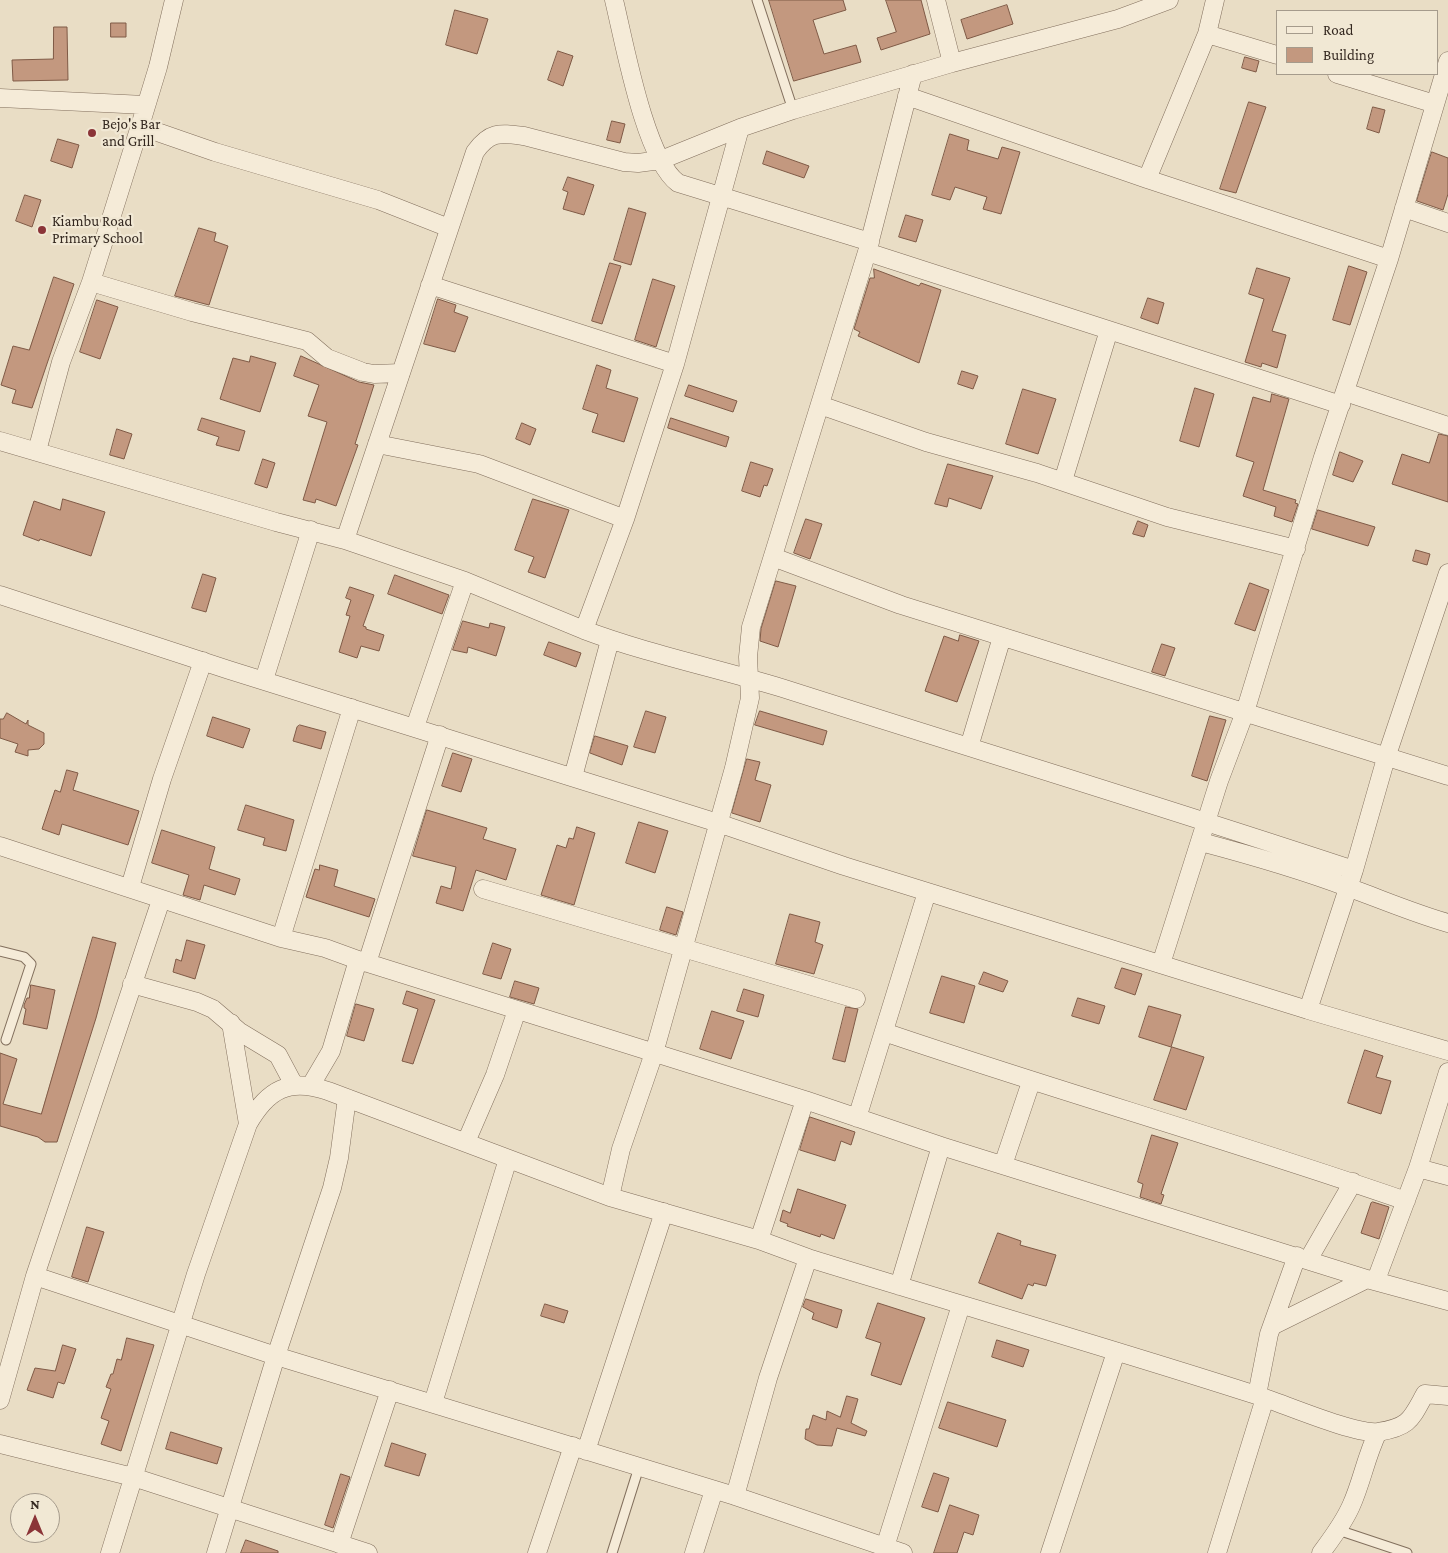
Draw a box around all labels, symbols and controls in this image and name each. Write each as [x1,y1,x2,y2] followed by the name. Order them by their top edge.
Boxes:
[1276,10,1438,75] legend
[1323,22,1353,38] text: Road
[1323,47,1374,63] text: Building
[102,115,161,150] place label: Bejo's Bar and Grill
[86,127,98,139] marker: Bejo's Bar and Grill
[52,212,143,247] place label: Kiambu Road Primary School
[36,224,48,236] marker: Kiambu Road Primary School
[10,1493,60,1543] north arrow
[30,1496,40,1512] text: N

